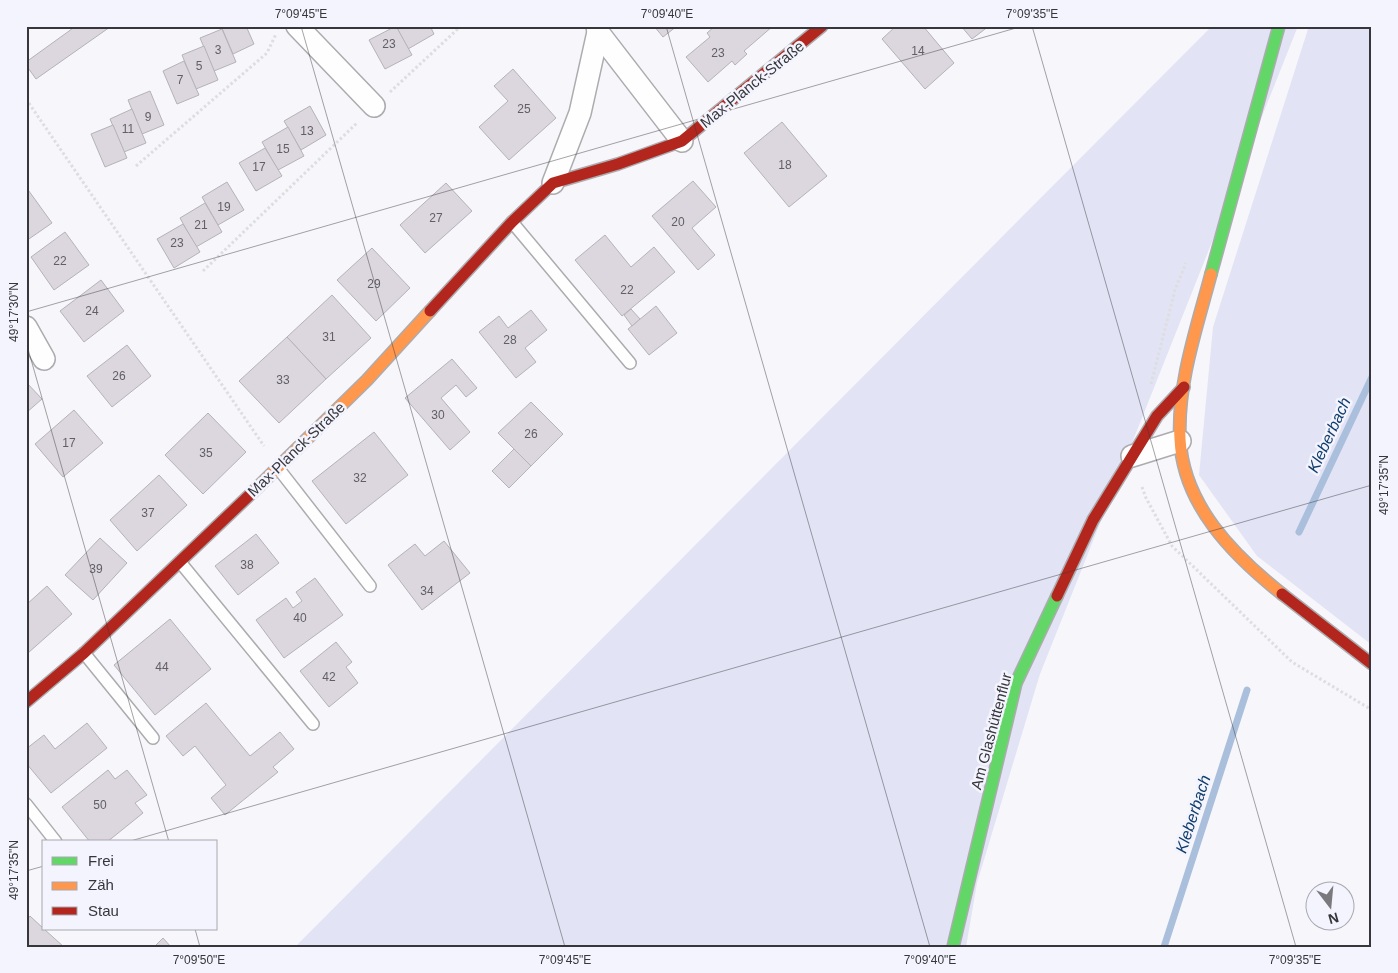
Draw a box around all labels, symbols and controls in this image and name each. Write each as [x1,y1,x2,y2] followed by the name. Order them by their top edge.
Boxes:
[275,7,327,21] text: 7°09'45"E
[641,7,693,21] text: 7°09'40"E
[1006,7,1058,21] text: 7°09'35"E
[382,37,396,51] house number: 23
[697,37,807,131] street label: Max-Planck-Straße
[215,43,222,57] house number: 3
[911,44,925,58] house number: 14
[711,46,725,60] house number: 23
[196,59,203,73] house number: 5
[177,73,184,87] house number: 7
[517,102,531,116] house number: 25
[145,110,152,124] house number: 9
[122,122,135,136] house number: 11
[300,124,314,138] house number: 13
[276,142,290,156] house number: 15
[778,158,792,172] house number: 18
[252,160,266,174] house number: 17
[217,200,231,214] house number: 19
[429,211,443,225] house number: 27
[671,215,685,229] house number: 20
[194,218,208,232] house number: 21
[170,236,184,250] house number: 23
[53,254,67,268] house number: 22
[367,277,381,291] house number: 29
[7,282,21,342] text: 49°17'30"N
[620,283,634,297] house number: 22
[85,304,99,318] house number: 24
[322,330,336,344] house number: 31
[503,333,517,347] house number: 28
[112,369,126,383] house number: 26
[276,373,290,387] house number: 33
[1304,395,1354,475] water label: Kleberbach
[244,398,348,500] street label: Max-Planck-Straße
[431,408,445,422] house number: 30
[524,427,538,441] house number: 26
[62,436,76,450] house number: 17
[199,446,213,460] house number: 35
[1377,455,1391,515] text: 49°17'35"N
[353,471,367,485] house number: 32
[141,506,155,520] house number: 37
[240,558,254,572] house number: 38
[89,562,103,576] house number: 39
[420,584,434,598] house number: 34
[293,611,307,625] house number: 40
[155,660,169,674] house number: 44
[322,670,336,684] house number: 42
[967,671,1015,791] street label: Am Glashüttenflur
[1172,773,1214,855] water label: Kleberbach
[93,798,107,812] house number: 50
[7,840,21,900] text: 49°17'35"N
[42,840,218,930] legend
[88,852,114,869] text: Frei
[88,876,114,893] text: Zäh
[1306,880,1356,930] north arrow
[88,902,119,919] text: Stau
[1327,909,1341,928] text: N
[173,953,225,967] text: 7°09'50"E
[539,953,591,967] text: 7°09'45"E
[904,953,956,967] text: 7°09'40"E
[1269,953,1321,967] text: 7°09'35"E

